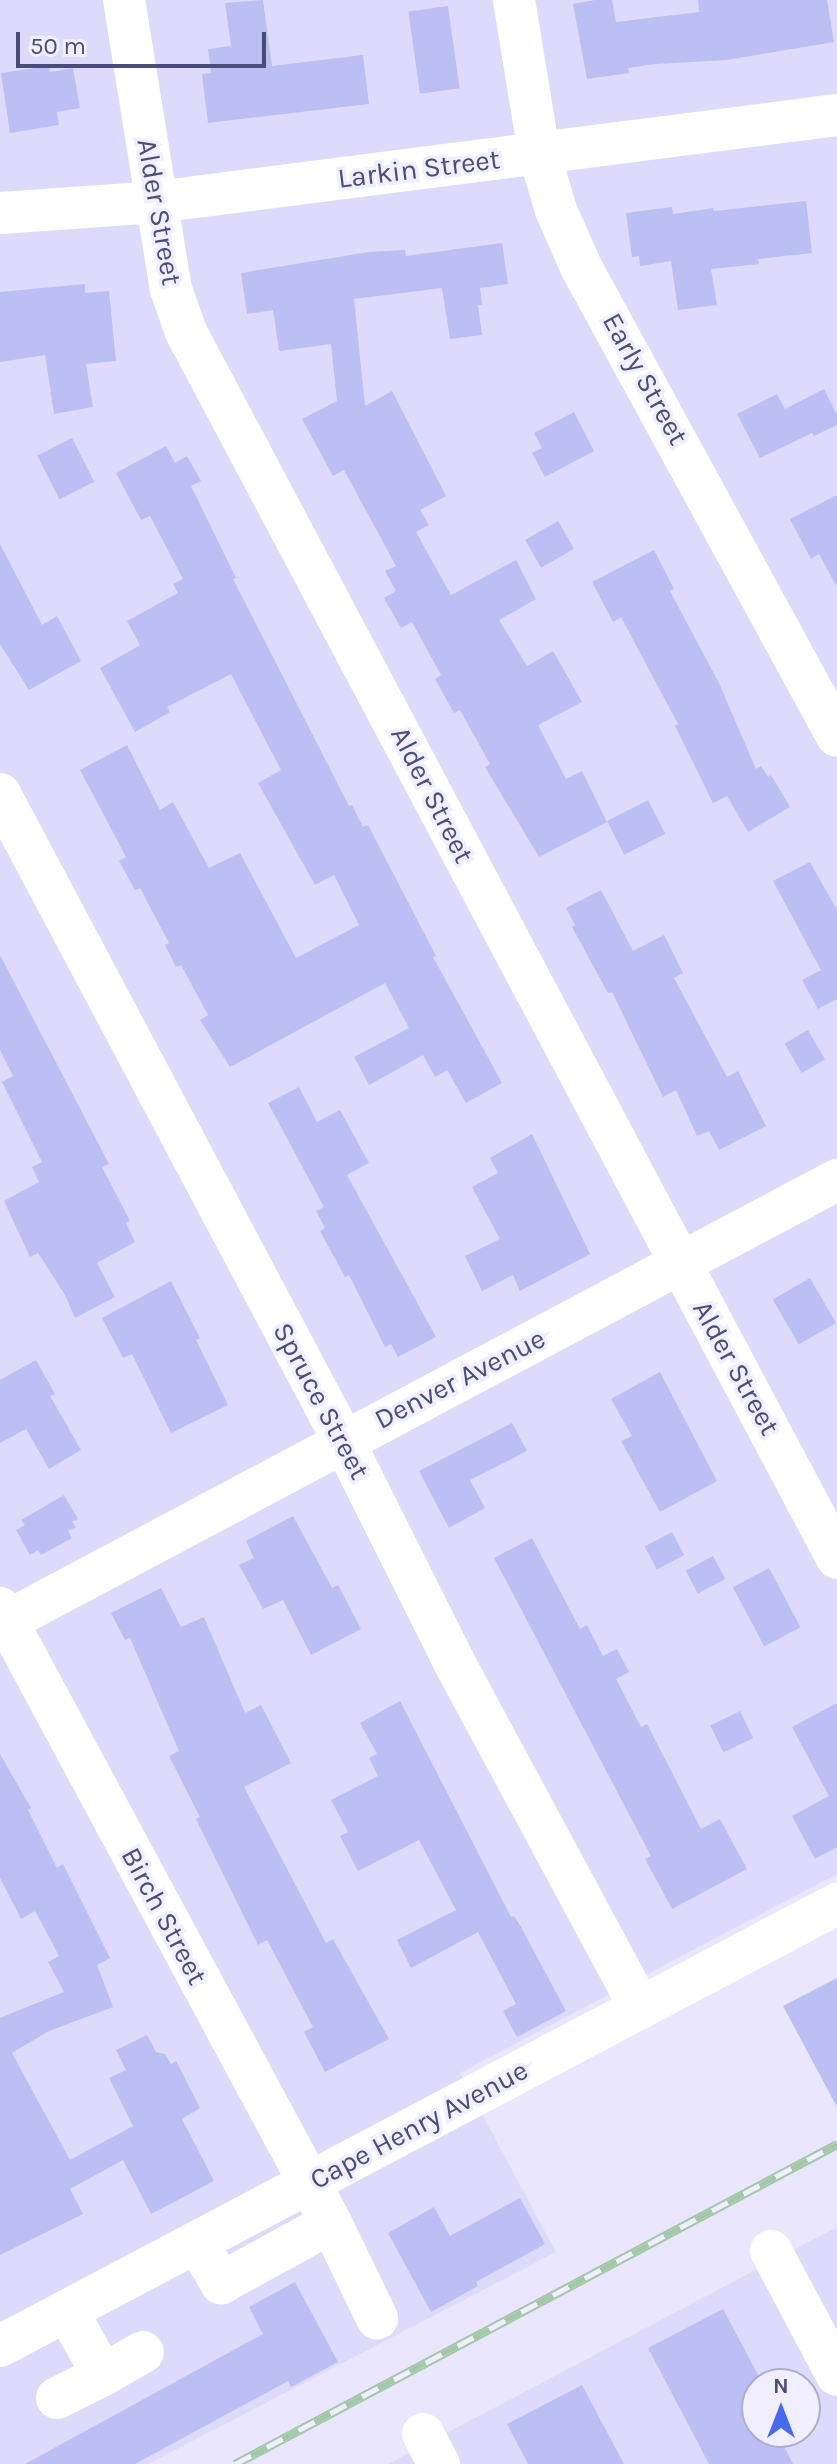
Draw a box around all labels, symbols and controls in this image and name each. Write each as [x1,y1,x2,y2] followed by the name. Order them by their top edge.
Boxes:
[20,16,270,66] scale bar
[30,32,86,60] text: 50 m
[130,136,188,288] street label: Alder Street
[336,142,502,196] street label: Larkin Street
[595,307,695,451] street label: Early Street
[383,721,481,869] street label: Alder Street
[685,1295,787,1441] street label: Alder Street
[266,1317,376,1485] street label: Spruce Street
[369,1322,551,1436] street label: Denver Avenue
[114,1842,214,1990] street label: Birch Street
[304,2053,534,2197] street label: Cape Henry Avenue
[741,2368,821,2448] north arrow
[773,2373,789,2399] text: N

